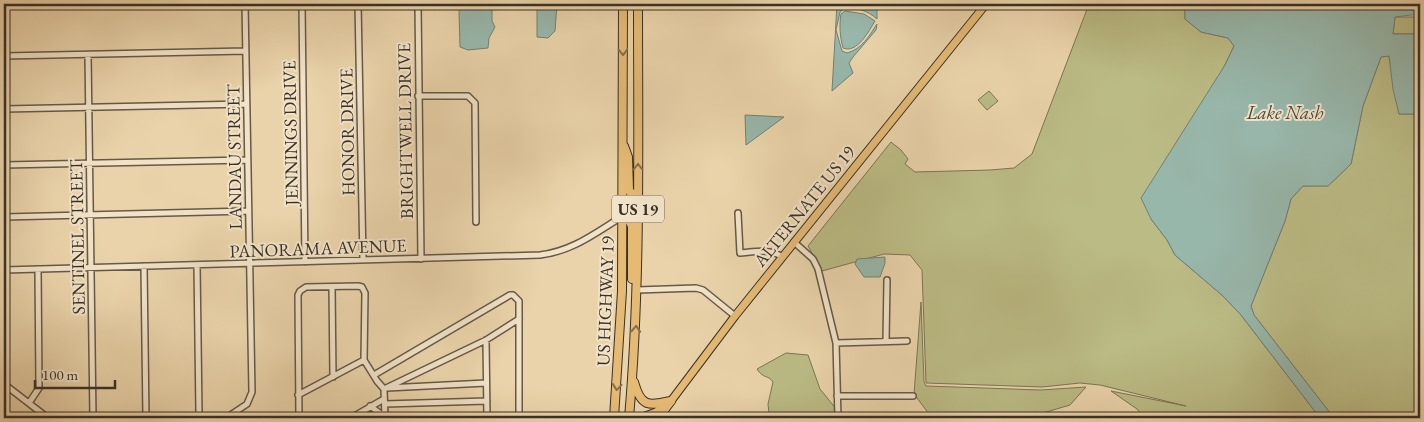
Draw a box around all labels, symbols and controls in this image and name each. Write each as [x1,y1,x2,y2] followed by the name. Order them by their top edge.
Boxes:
[392,43,418,219] street label: BRIGHTWELL DRIVE
[618,49,628,57] one-way arrow
[277,60,303,208] street label: JENNINGS DRIVE
[334,68,360,196] street label: HONOR DRIVE
[221,83,247,230] street label: LANDAU STREET
[1245,100,1324,125] water label: Lake Nash
[747,141,860,272] street label: ALTERNATE US 19
[64,158,90,315] street label: SENTINEL STREET
[633,163,643,170] one-way arrow
[612,195,664,222] road number: US 19
[229,233,407,263] street label: PANORAMA AVENUE
[591,235,619,366] street label: US HIGHWAY 19
[630,325,641,333] one-way arrow
[35,357,115,389] scale bar
[42,365,79,384] text: 100 m
[612,384,623,392] one-way arrow

